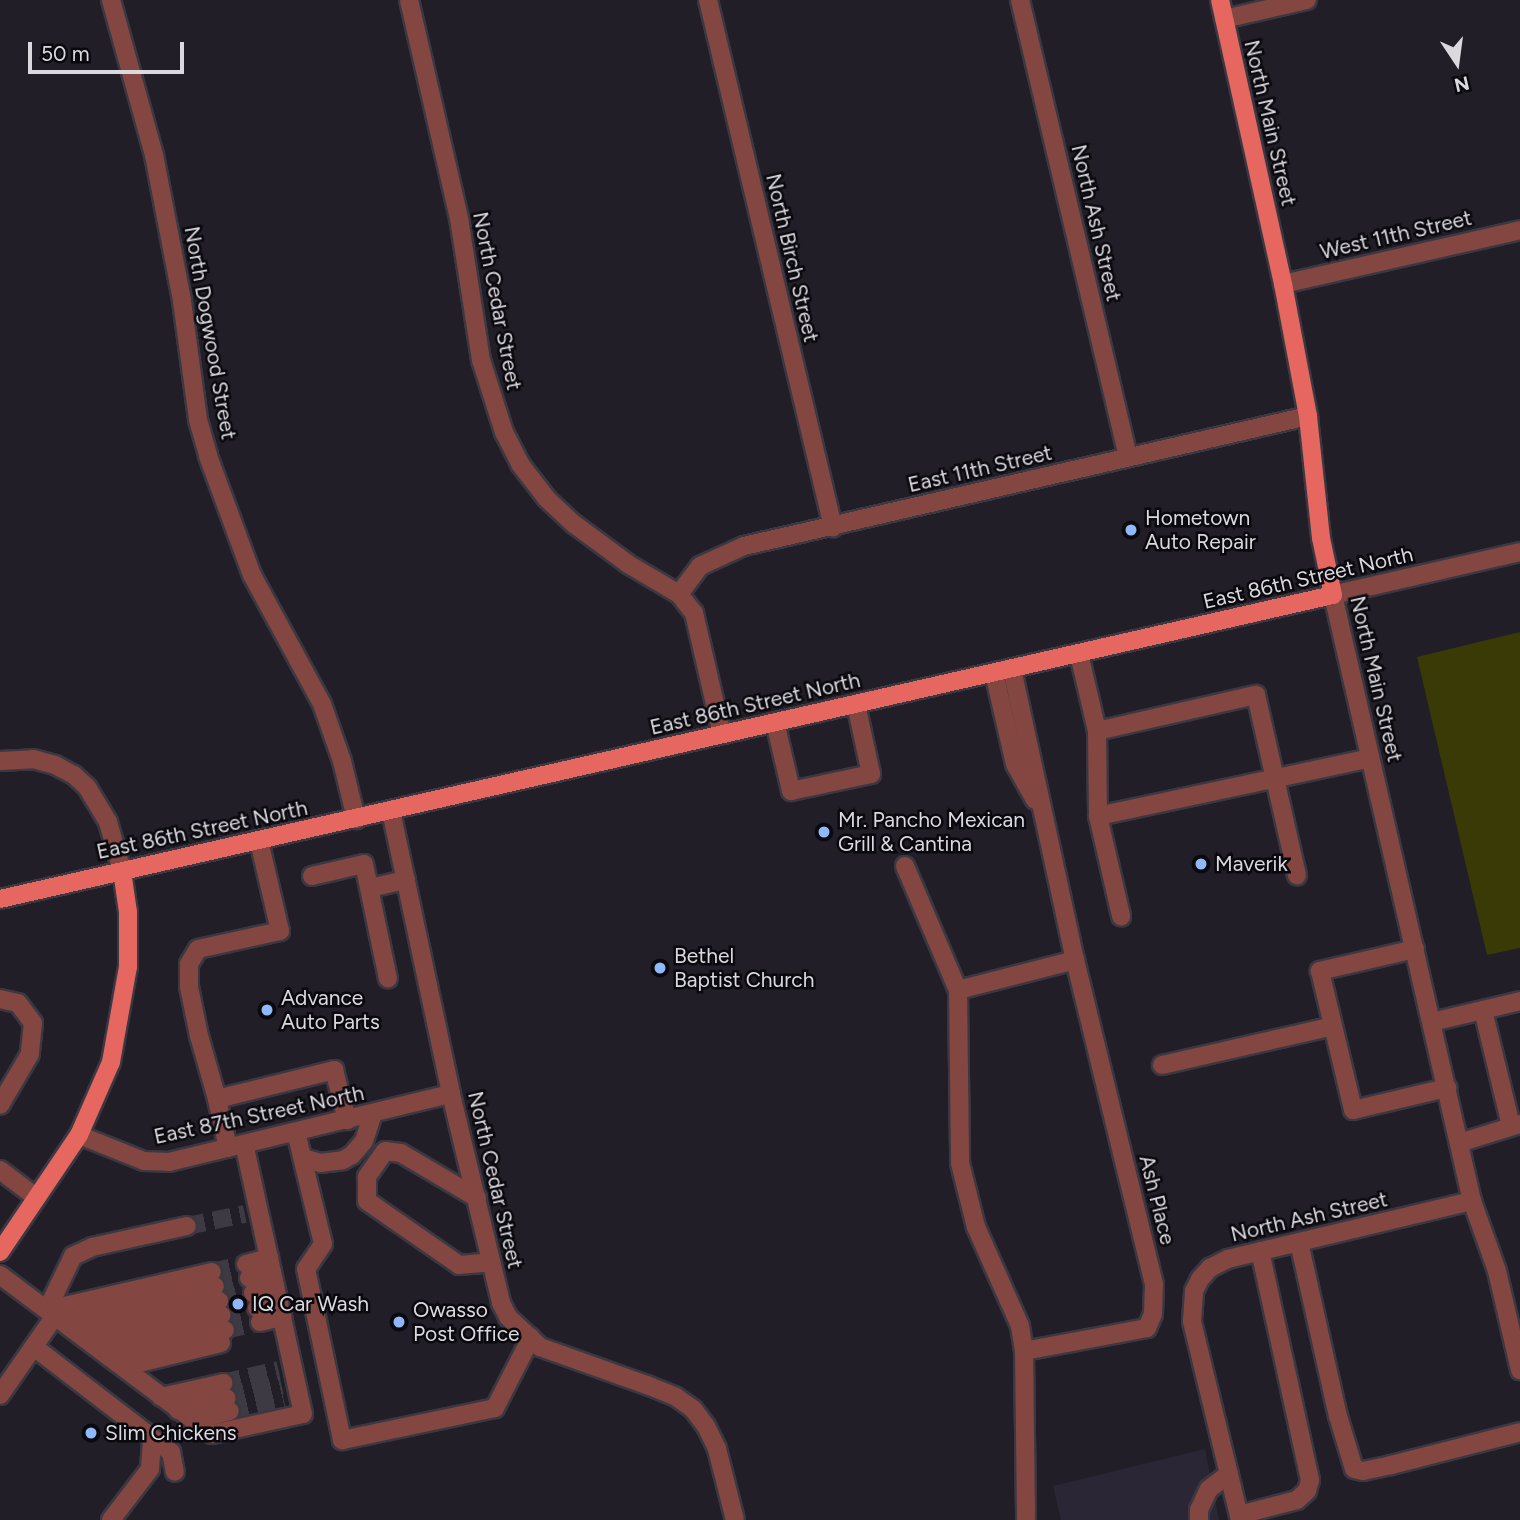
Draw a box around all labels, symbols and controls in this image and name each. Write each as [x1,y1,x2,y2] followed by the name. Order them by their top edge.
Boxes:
[32,28,187,72] scale bar
[1422,28,1492,98] north arrow
[1239,38,1301,208] street label: North Main Street
[41,41,90,66] text: 50 m
[1452,71,1472,97] text: N
[1066,142,1126,304] street label: North Ash Street
[760,171,824,345] street label: North Birch Street
[1318,205,1474,265] street label: West 11th Street
[467,210,527,392] street label: North Cedar Street
[179,224,241,442] street label: North Dogwood Street
[906,440,1054,498] street label: East 11th Street
[1145,505,1256,555] place label: Hometown Auto Repair
[1123,522,1139,538] marker: Hometown Auto Repair
[1200,542,1416,614] street label: East 86th Street North
[1345,594,1407,764] street label: North Main Street
[647,668,863,740] street label: East 86th Street North
[94,795,310,865] street label: East 86th Street North
[838,807,1025,857] place label: Mr. Pancho Mexican Grill & Cantina
[816,824,832,840] marker: Mr. Pancho Mexican Grill & Cantina
[1215,851,1288,877] place label: Maverik
[1193,856,1209,872] marker: Maverik
[674,943,814,993] place label: Bethel Baptist Church
[652,960,668,976] marker: Bethel Baptist Church
[281,985,380,1035] place label: Advance Auto Parts
[259,1002,275,1018] marker: Advance Auto Parts
[152,1080,366,1150] street label: East 87th Street North
[462,1089,528,1271] street label: North Cedar Street
[1134,1153,1180,1247] street label: Ash Place
[1228,1187,1390,1247] street label: North Ash Street
[252,1291,369,1317] place label: IQ Car Wash
[230,1296,246,1312] marker: IQ Car Wash
[413,1297,520,1347] place label: Owasso Post Office
[391,1314,407,1330] marker: Owasso Post Office
[105,1420,236,1446] place label: Slim Chickens
[83,1425,99,1441] marker: Slim Chickens

